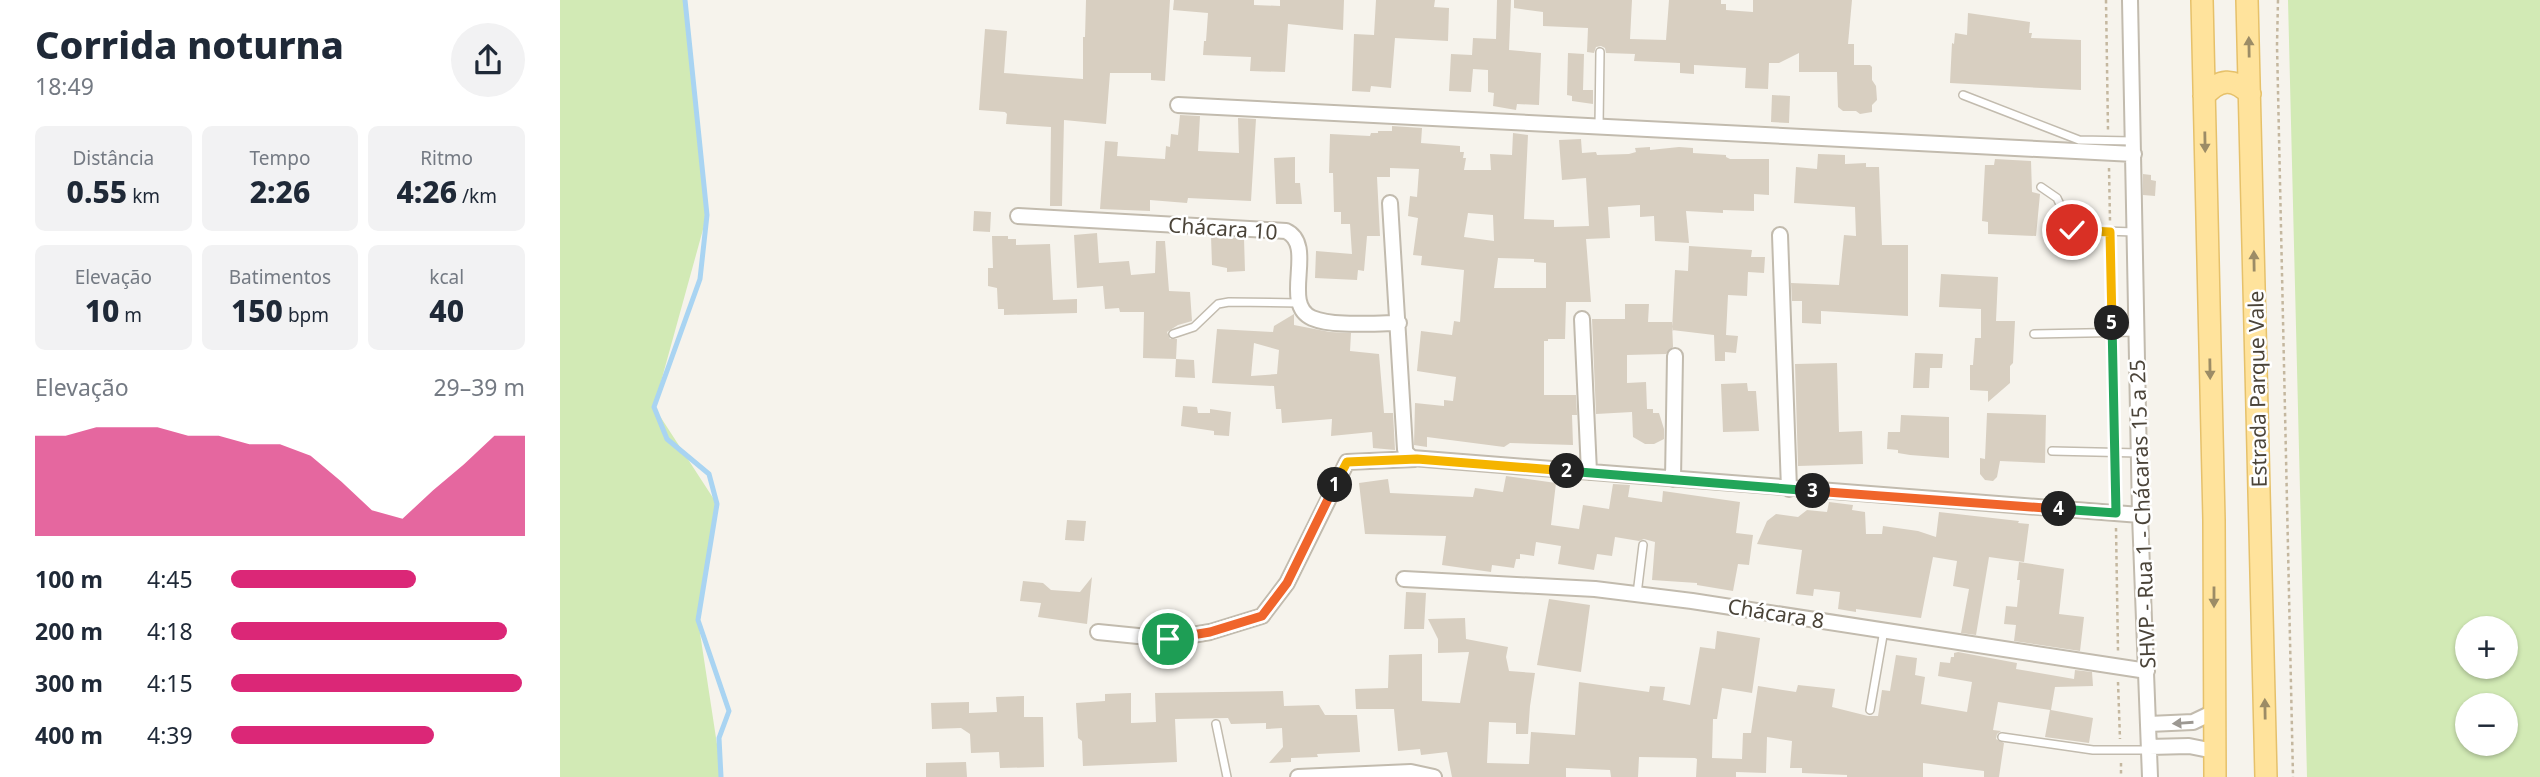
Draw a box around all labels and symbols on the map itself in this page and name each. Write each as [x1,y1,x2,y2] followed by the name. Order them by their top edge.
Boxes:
[2243,36,2254,58] one-way arrow
[2199,131,2211,153] one-way arrow
[2042,200,2102,260] pin
[1167,210,1279,246] street label: Chácara 10
[2248,250,2259,272] one-way arrow
[2241,290,2273,488] street label: Estrada Parque Vale
[2094,306,2130,340] pin: 5
[2204,358,2216,380] one-way arrow
[2123,359,2161,669] street label: SHVP - Rua 1 - Chácaras 15 a 25
[1550,454,1584,489] pin: 2
[1318,468,1352,503] pin: 1
[1796,474,1830,508] pin: 3
[2042,491,2076,526] pin: 4
[2208,586,2220,608] one-way arrow
[1726,592,1826,634] street label: Chácara 8
[1138,609,1198,669] pin
[2259,698,2270,720] one-way arrow
[2171,718,2193,729] one-way arrow

